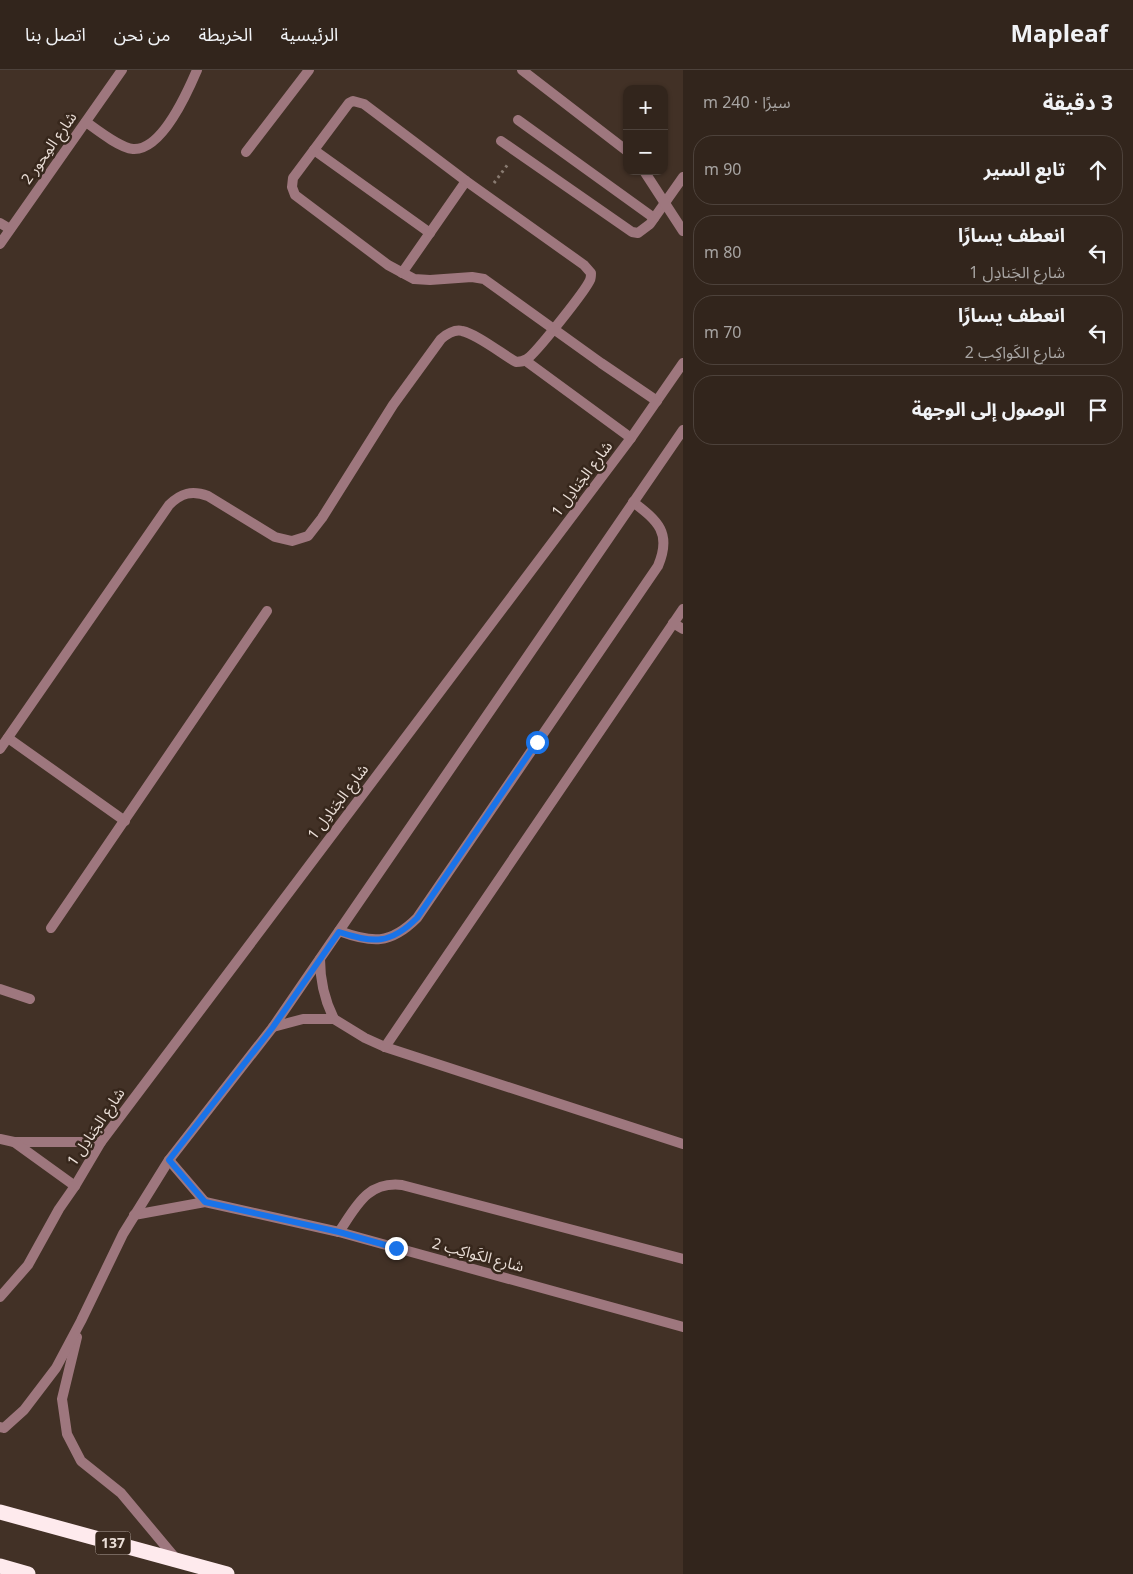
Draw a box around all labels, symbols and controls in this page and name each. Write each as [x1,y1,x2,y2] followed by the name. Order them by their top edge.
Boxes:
[1010,9,1108,60] text: Mapleaf
[25,16,86,54] text: اتصل بنا
[114,16,171,54] text: من نحن
[199,16,252,54] text: الخريطة
[280,16,338,54] text: الرئيسية
[1043,81,1113,125] text: 3 دقيقة
[623,85,668,175] map controls
[623,85,668,130] button: +
[703,86,790,120] text: سيرًا · 240 m
[12,104,86,192] street label: شارع المِحور 2
[623,130,668,175] button: −
[984,150,1065,190] text: تابع السير
[704,153,741,187] text: 90 m
[1084,156,1112,184] icon: ahead
[958,216,1065,256] text: انعطف يسارًا
[704,236,741,270] text: 80 m
[1084,239,1112,267] icon: left
[969,256,1065,290] text: شارع الجَنادِل 1
[958,296,1065,336] text: انعطف يسارًا
[704,316,741,350] text: 70 m
[1084,319,1112,347] icon: left
[965,336,1065,370] text: شارع الكَواكِب 2
[912,390,1065,430] text: الوصول إلى الوجهة
[1084,396,1112,424] icon: arrive
[542,433,622,524] street label: شارع الجَنادِل 1
[526,731,549,754] route start
[298,756,378,847] street label: شارع الجَنادِل 1
[58,1081,134,1173] street label: شارع الجَنادِل 1
[428,1227,528,1283] street label: شارع الكَواكِب 2
[385,1237,408,1260] route end
[96,1532,130,1555] road number: 137

